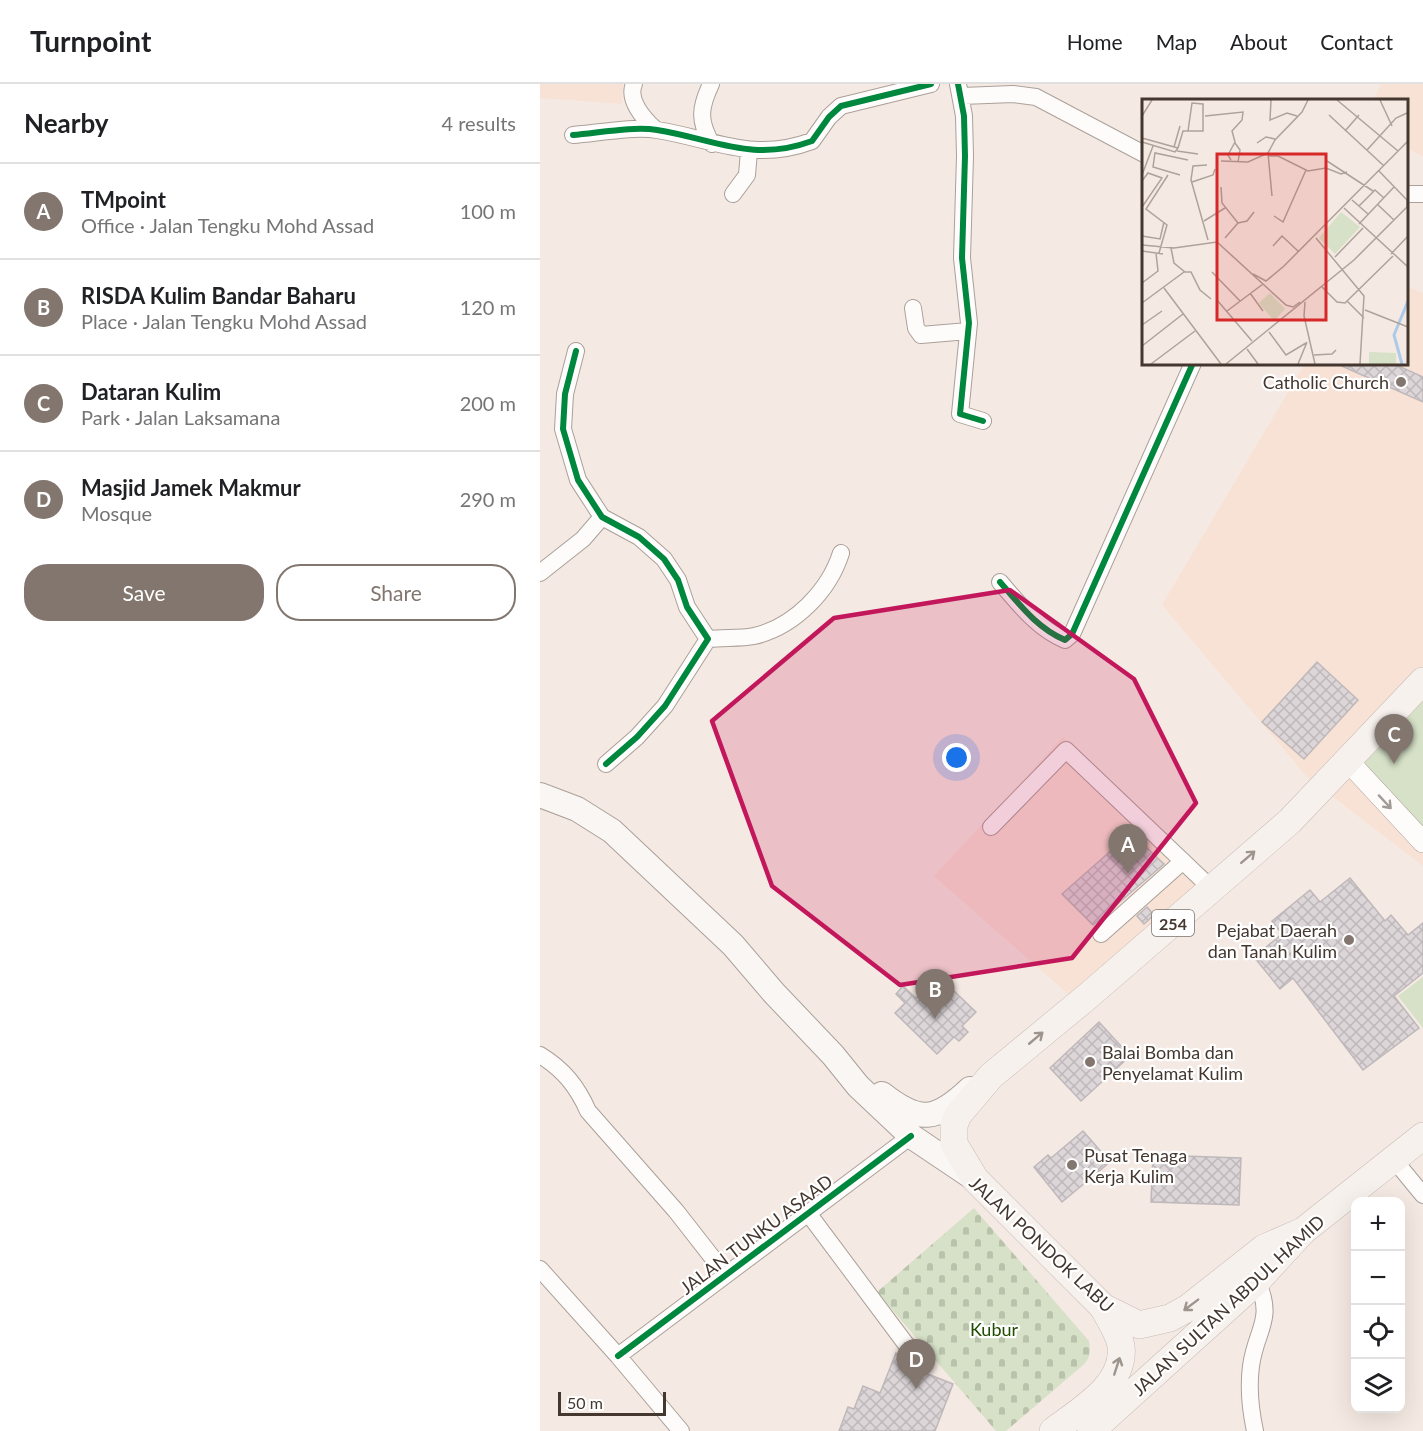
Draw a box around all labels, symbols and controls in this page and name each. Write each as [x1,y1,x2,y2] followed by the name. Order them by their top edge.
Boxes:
[30,24,151,58] text: Turnpoint
[1067,29,1123,54] text: Home
[1156,29,1197,54] text: Map
[1230,29,1287,54] text: About
[1320,29,1393,54] text: Contact
[1142,99,1408,364] inset map
[24,107,109,139] text: Nearby
[441,111,516,135] text: 4 results
[81,186,166,213] text: TMpoint
[37,199,50,223] text: A
[460,199,516,223] text: 100 m
[81,213,374,237] text: Office · Jalan Tengku Mohd Assad
[81,282,356,309] text: RISDA Kulim Bandar Baharu
[37,295,50,319] text: B
[460,295,516,319] text: 120 m
[81,309,367,333] text: Place · Jalan Tengku Mohd Assad
[1263,371,1389,393] place label: Catholic Church
[1394,375,1408,389] marker: Catholic Church
[81,378,221,405] text: Dataran Kulim
[37,391,50,415] text: C
[460,391,516,415] text: 200 m
[81,405,280,429] text: Park · Jalan Laksamana
[81,474,301,501] text: Masjid Jamek Makmur
[36,487,51,511] text: D
[460,487,516,511] text: 290 m
[81,501,152,525] text: Mosque
[24,564,264,621] button: Save
[276,564,516,621] button: Share
[1374,714,1414,764] pin: C
[942,743,971,772] your location
[1378,794,1392,809] one-way arrow
[1108,824,1148,874] pin: A
[1240,850,1255,864] one-way arrow
[1152,910,1194,936] road number: 254
[1208,919,1337,962] place label: Pejabat Daerah dan Tanah Kulim
[1342,933,1356,947] marker: Pejabat Daerah dan Tanah Kulim
[916,970,954,1019] pin: B
[1028,1032,1044,1045] one-way arrow
[1102,1041,1243,1084] place label: Balai Bomba dan Penyelamat Kulim
[1083,1055,1097,1069] marker: Balai Bomba dan Penyelamat Kulim
[1084,1144,1187,1187] place label: Pusat Tenaga Kerja Kulim
[1065,1158,1079,1172] marker: Pusat Tenaga Kerja Kulim
[675,1169,837,1299] street label: JALAN TUNKU ASAAD
[965,1171,1119,1317] street label: JALAN PONDOK LABU
[1351,1197,1405,1413] map controls
[1351,1197,1405,1251] button: +
[1127,1210,1329,1400] street label: JALAN SULTAN ABDUL HAMID
[1351,1251,1405,1305] button: −
[1183,1298,1199,1311] one-way arrow
[1351,1305,1405,1359] button: locate
[970,1318,1019,1340] park label: Kubur
[896,1340,935,1389] pin: D
[1113,1358,1124,1376] one-way arrow
[1351,1359,1405,1413] button: layers
[558,1389,666,1416] scale bar
[567,1393,603,1412] text: 50 m

